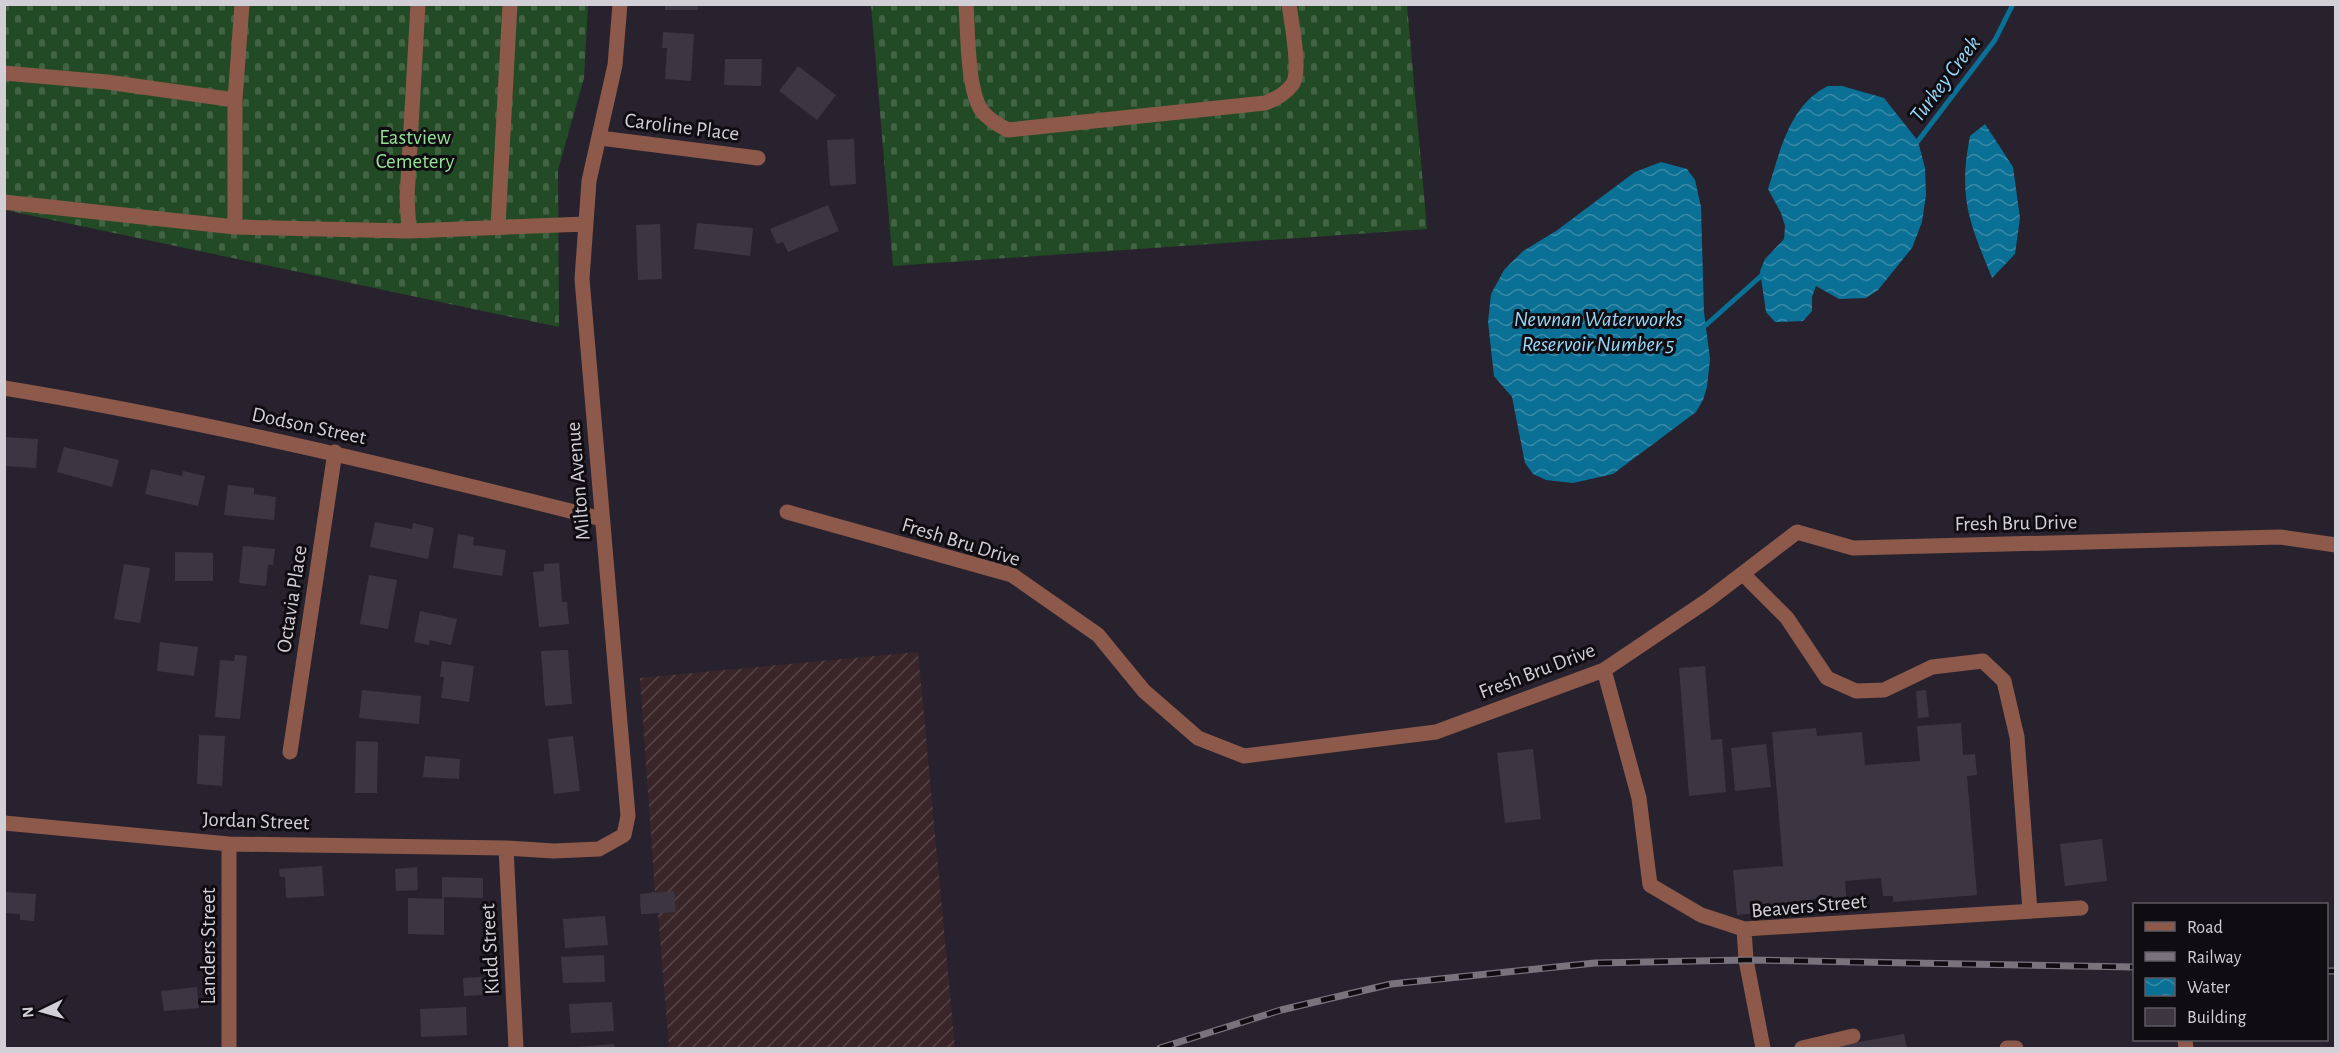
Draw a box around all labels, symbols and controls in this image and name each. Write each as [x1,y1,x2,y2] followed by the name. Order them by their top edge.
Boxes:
[1906,32,1984,126] water label: Turkey Creek
[624,110,740,144] street label: Caroline Place
[376,127,454,172] park label: Eastview Cemetery
[1514,308,1682,355] water label: Newnan Waterworks Reservoir Number 5
[250,404,368,448] street label: Dodson Street
[562,421,594,541] street label: Milton Avenue
[1955,511,2077,535] street label: Fresh Bru Drive
[899,514,1023,570] street label: Fresh Bru Drive
[273,544,311,654] street label: Octavia Place
[1476,639,1598,703] street label: Fresh Bru Drive
[202,809,310,833] street label: Jordan Street
[198,887,219,1005] street label: Landers Street
[1750,890,1868,922] street label: Beavers Street
[477,903,503,995] street label: Kidd Street
[2133,903,2328,1041] legend
[2187,919,2223,937] text: Road
[2187,949,2242,967] text: Railway
[2187,979,2230,997] text: Water
[12,981,72,1041] north arrow
[20,1006,37,1018] text: N
[2187,1009,2247,1027] text: Building

